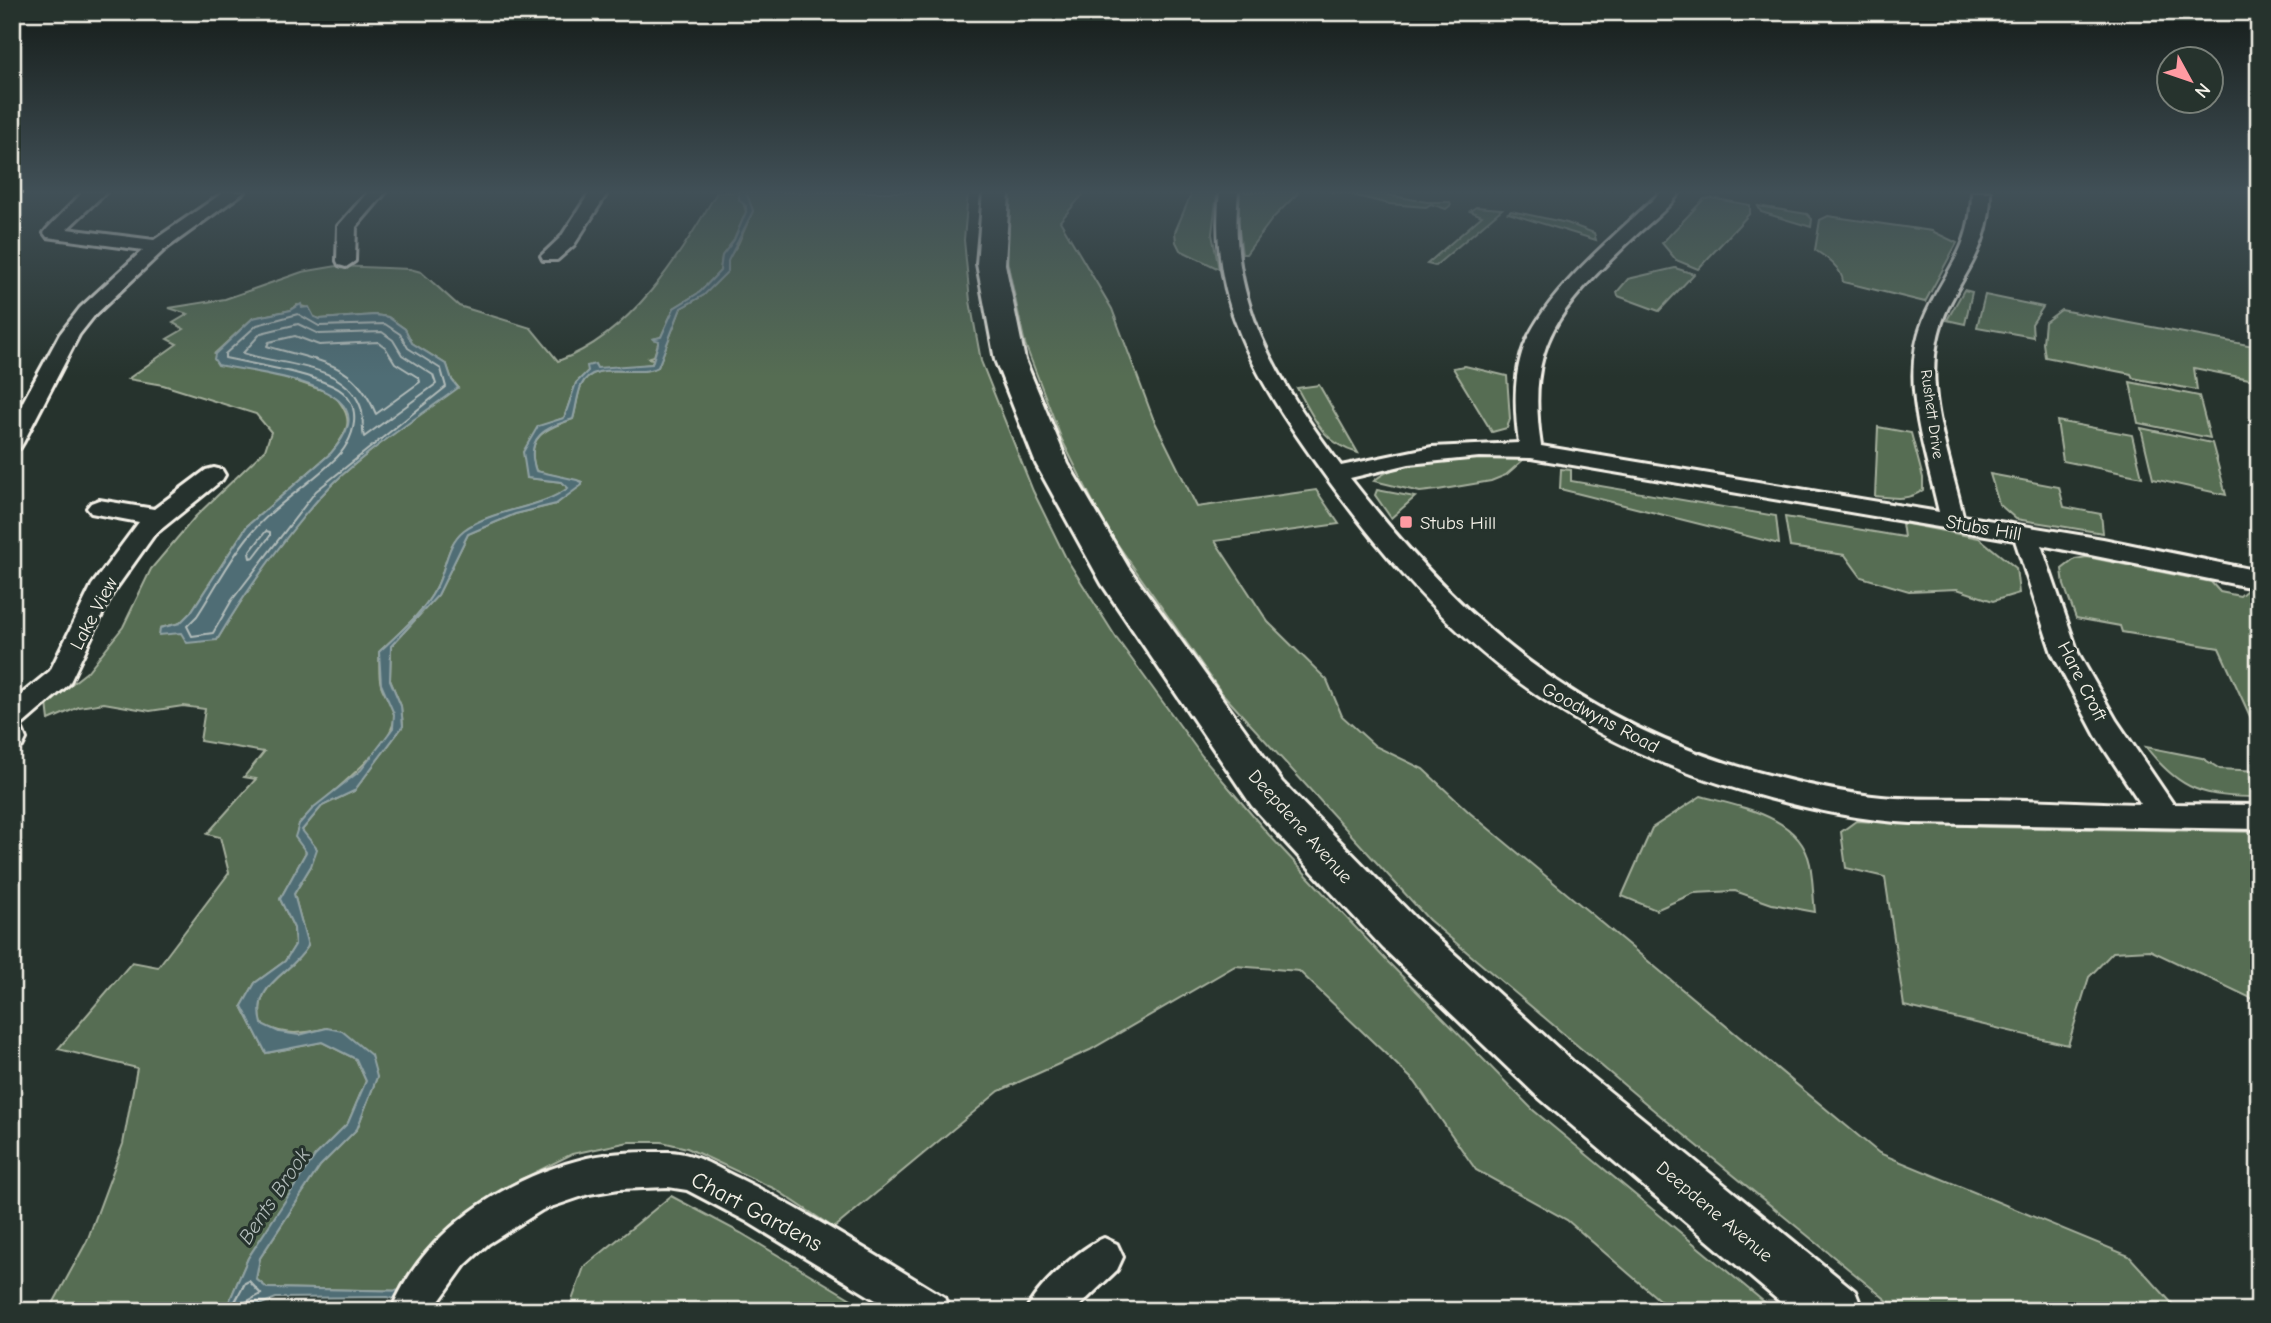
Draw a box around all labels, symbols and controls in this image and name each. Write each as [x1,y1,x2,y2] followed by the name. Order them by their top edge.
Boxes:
[2156,46,2226,116] north arrow
[2190,78,2215,102] text: N
[1917,368,1947,460] street label: Rushett Drive
[1944,511,2023,545] street label: Stubs Hill
[1420,512,1496,534] place label: Stubs Hill
[1398,514,1414,530] marker: Stubs Hill
[66,573,122,654] street label: Lake View
[2053,638,2112,725] street label: Hare Croft
[1538,678,1663,758] street label: Goodwyns Road
[1244,765,1357,888] street label: Deepdene Avenue
[233,1143,315,1249] water label: Bents Brook
[1652,1157,1777,1267] street label: Deepdene Avenue
[687,1166,827,1257] street label: Chart Gardens

